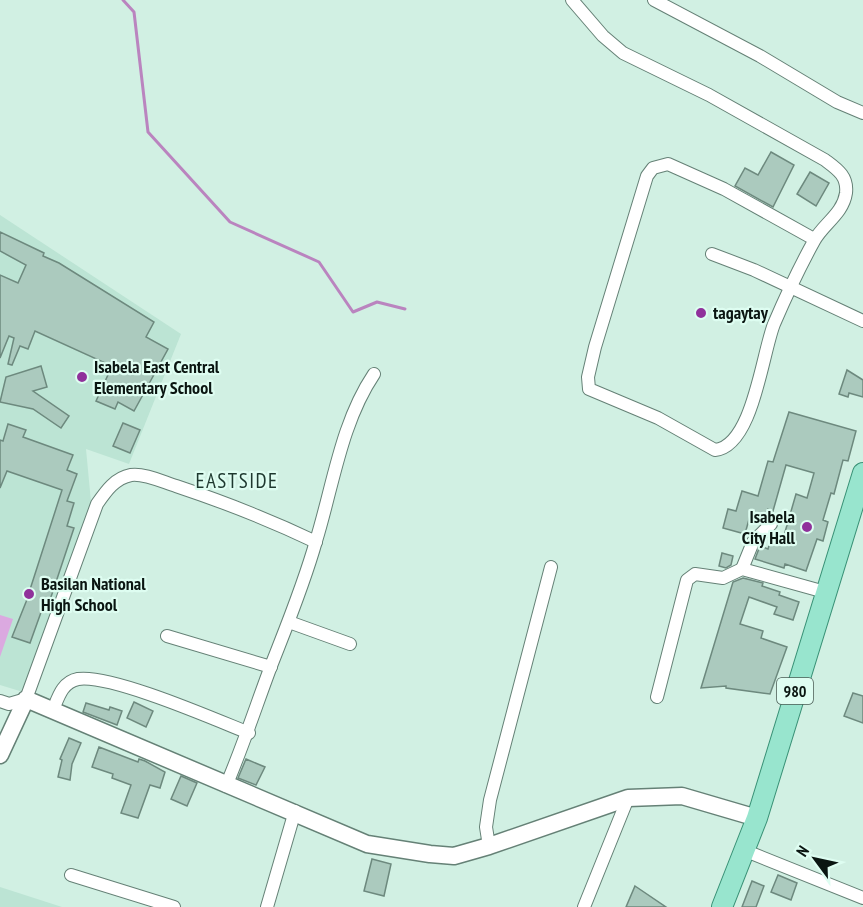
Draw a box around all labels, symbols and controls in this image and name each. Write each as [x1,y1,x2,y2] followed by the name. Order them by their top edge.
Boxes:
[713,301,769,324] place label: tagaytay
[694,306,708,320] marker: tagaytay
[94,355,220,399] place label: Isabela East Central Elementary School
[75,370,89,384] marker: Isabela East Central Elementary School
[195,467,279,494] district label: EASTSIDE
[742,505,796,549] place label: Isabela City Hall
[800,520,814,534] marker: Isabela City Hall
[41,572,146,616] place label: Basilan National High School
[22,587,36,601] marker: Basilan National High School
[777,678,813,704] road number: 980
[785,829,845,889] north arrow
[792,842,813,860] text: N

